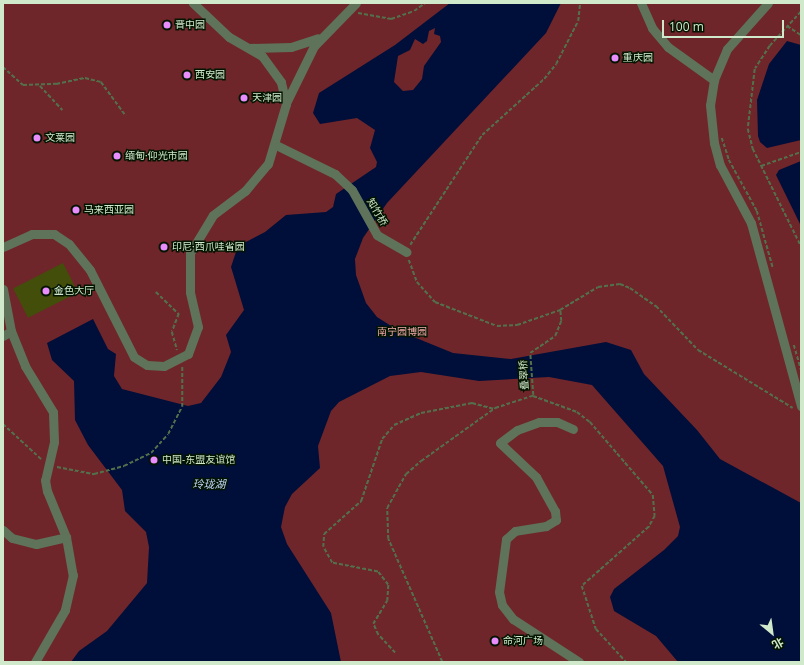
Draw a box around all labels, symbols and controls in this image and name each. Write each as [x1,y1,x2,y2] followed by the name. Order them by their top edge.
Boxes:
[664,12,786,38] scale bar
[669,18,704,35] text: 100 m
[175,19,205,31] place label: 晋中园
[162,20,172,30] marker: 晋中园
[623,52,653,64] place label: 重庆园
[610,53,620,63] marker: 重庆园
[195,69,225,81] place label: 西安园
[182,70,192,80] marker: 西安园
[252,92,282,104] place label: 天津园
[239,93,249,103] marker: 天津园
[45,132,75,144] place label: 文莱园
[32,133,42,143] marker: 文莱园
[125,150,188,162] place label: 缅甸·仰光市园
[112,151,122,161] marker: 缅甸·仰光市园
[364,196,390,228] street label: 知竹桥
[84,204,134,216] place label: 马来西亚园
[71,205,81,215] marker: 马来西亚园
[172,241,245,253] place label: 印尼·西爪哇省园
[159,242,169,252] marker: 印尼·西爪哇省园
[54,285,94,297] place label: 金色大厅
[41,286,51,296] marker: 金色大厅
[377,326,427,338] park label: 南宁园博园
[517,360,531,390] street label: 叠翠桥
[162,454,235,466] place label: 中国-东盟友谊馆
[149,455,159,465] marker: 中国-东盟友谊馆
[193,477,225,491] water label: 玲珑湖
[752,613,792,653] north arrow
[503,635,543,647] place label: 命河广场
[770,635,787,653] text: 北
[490,636,500,646] marker: 命河广场

